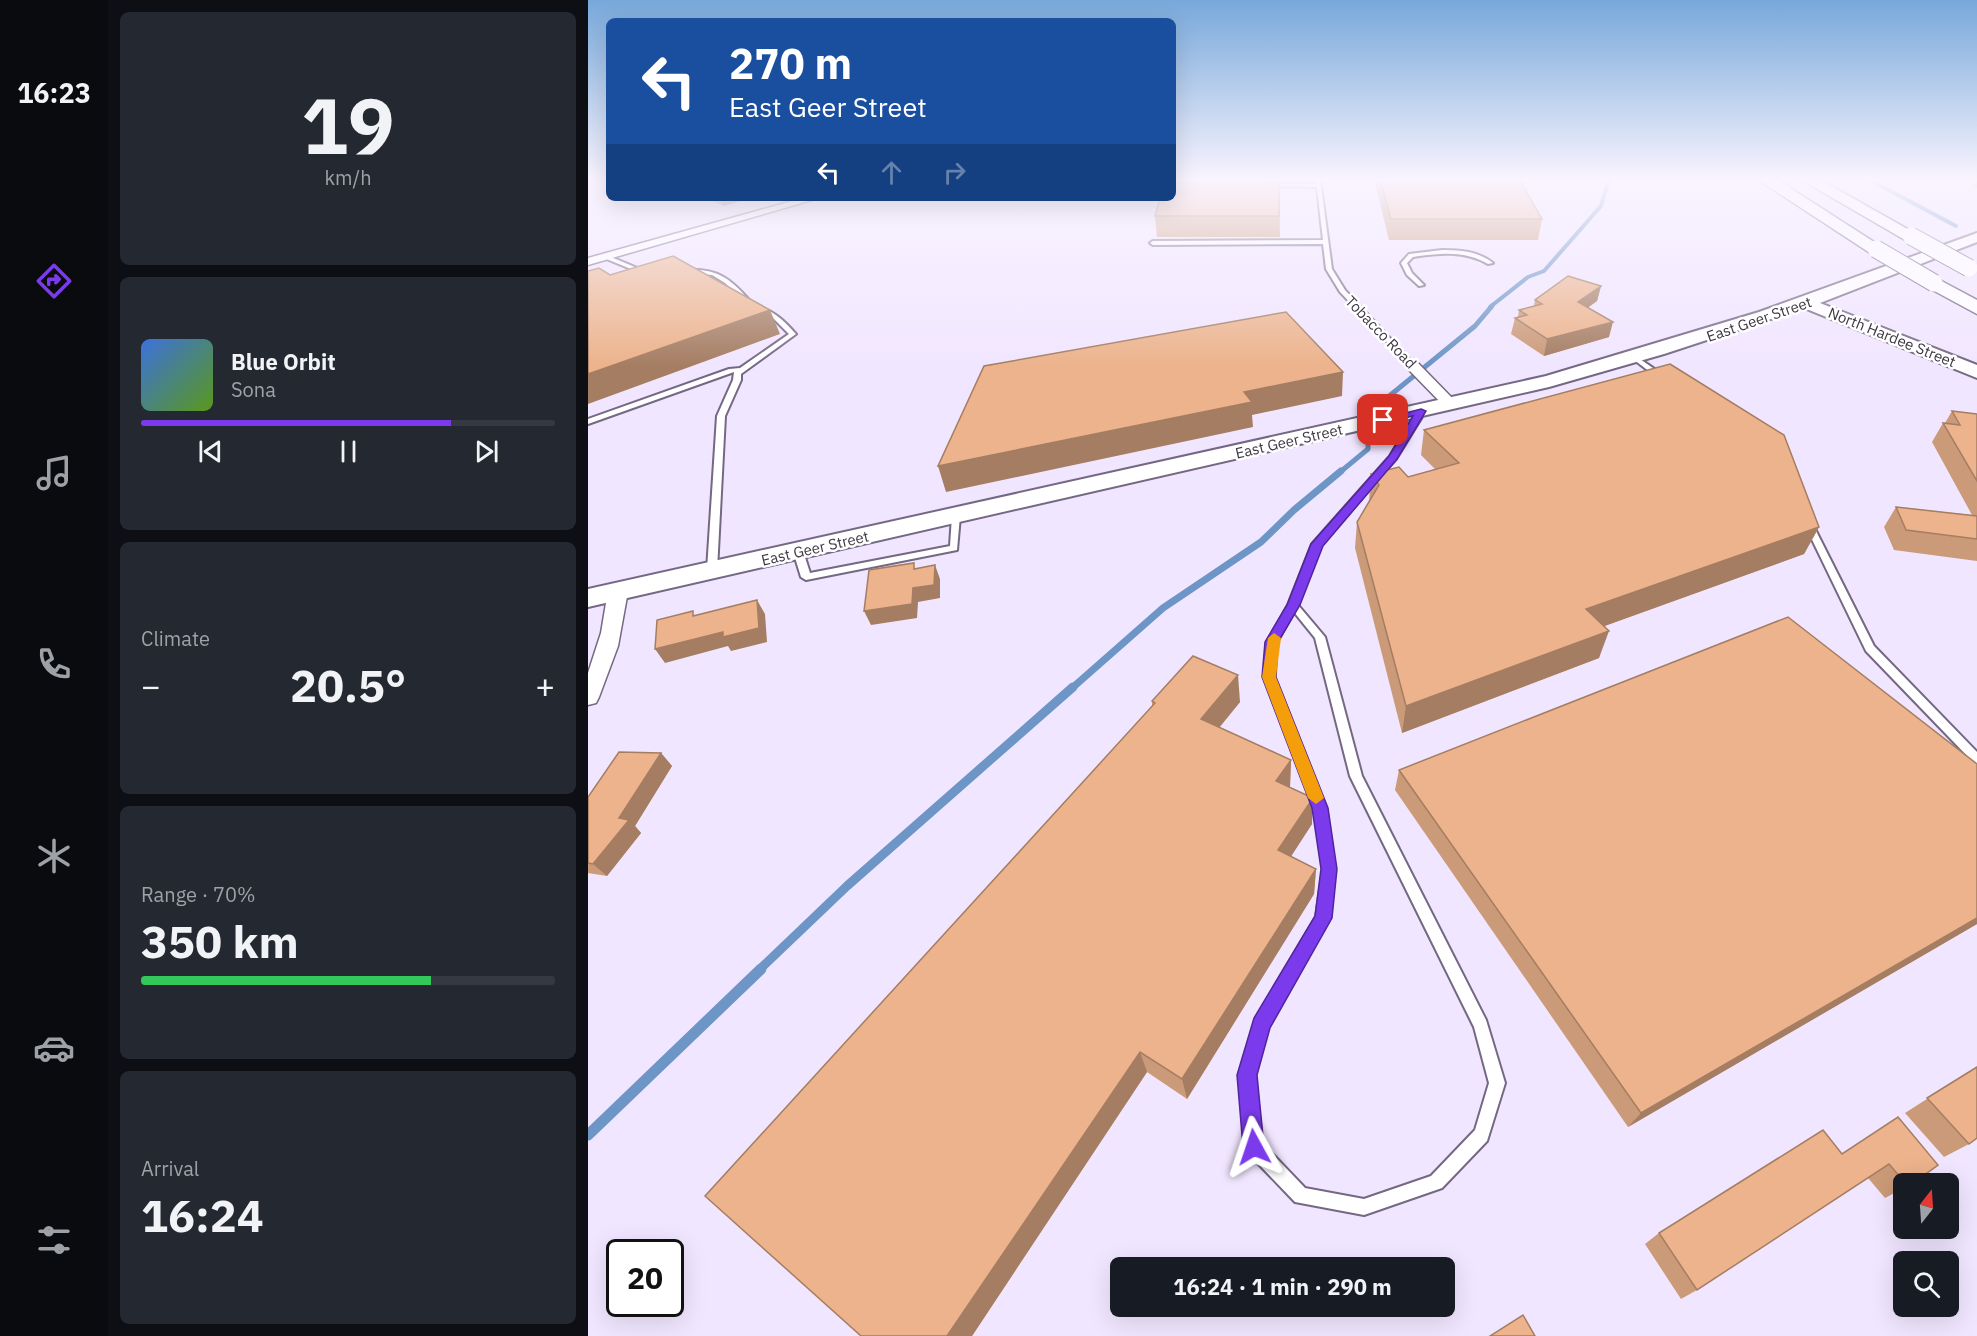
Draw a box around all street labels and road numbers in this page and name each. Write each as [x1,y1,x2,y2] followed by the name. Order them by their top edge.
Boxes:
[1341,292,1421,372] street label: Tobacco Road
[1704,292,1814,346] street label: East Geer Street
[1825,303,1959,371] street label: North Hardee Street
[1233,419,1345,463] street label: East Geer Street
[759,526,871,570] street label: East Geer Street

